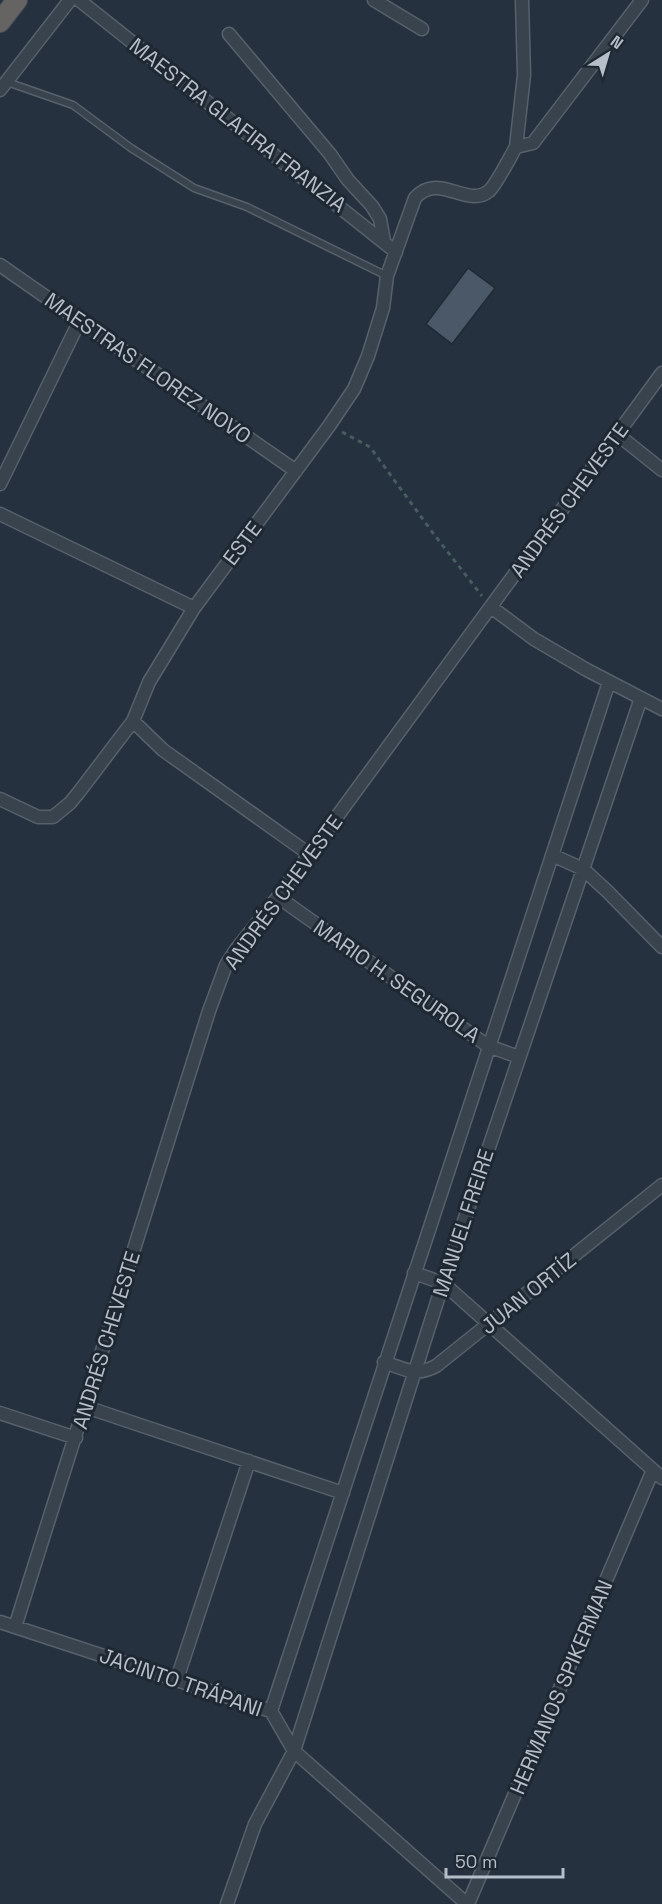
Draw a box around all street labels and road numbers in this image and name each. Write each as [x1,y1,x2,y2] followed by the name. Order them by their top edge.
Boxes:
[124,32,352,218] street label: MAESTRA GLAFIRA FRANZIA
[40,286,256,450] street label: MAESTRAS FLOREZ NOVO
[504,417,634,583] street label: ANDRÉS CHEVESTE
[217,516,267,570] street label: ESTE
[218,809,348,975] street label: ANDRÉS CHEVESTE
[308,913,486,1049] street label: MARIO H. SEGUROLA
[426,1146,500,1300] street label: MANUEL FREIRE
[475,1246,581,1340] street label: JUAN ORTÍZ
[66,1248,146,1432] street label: ANDRÉS CHEVESTE
[504,1576,618,1798] street label: HERMANOS SPIKERMAN
[96,1641,266,1723] street label: JACINTO TRÁPANI

